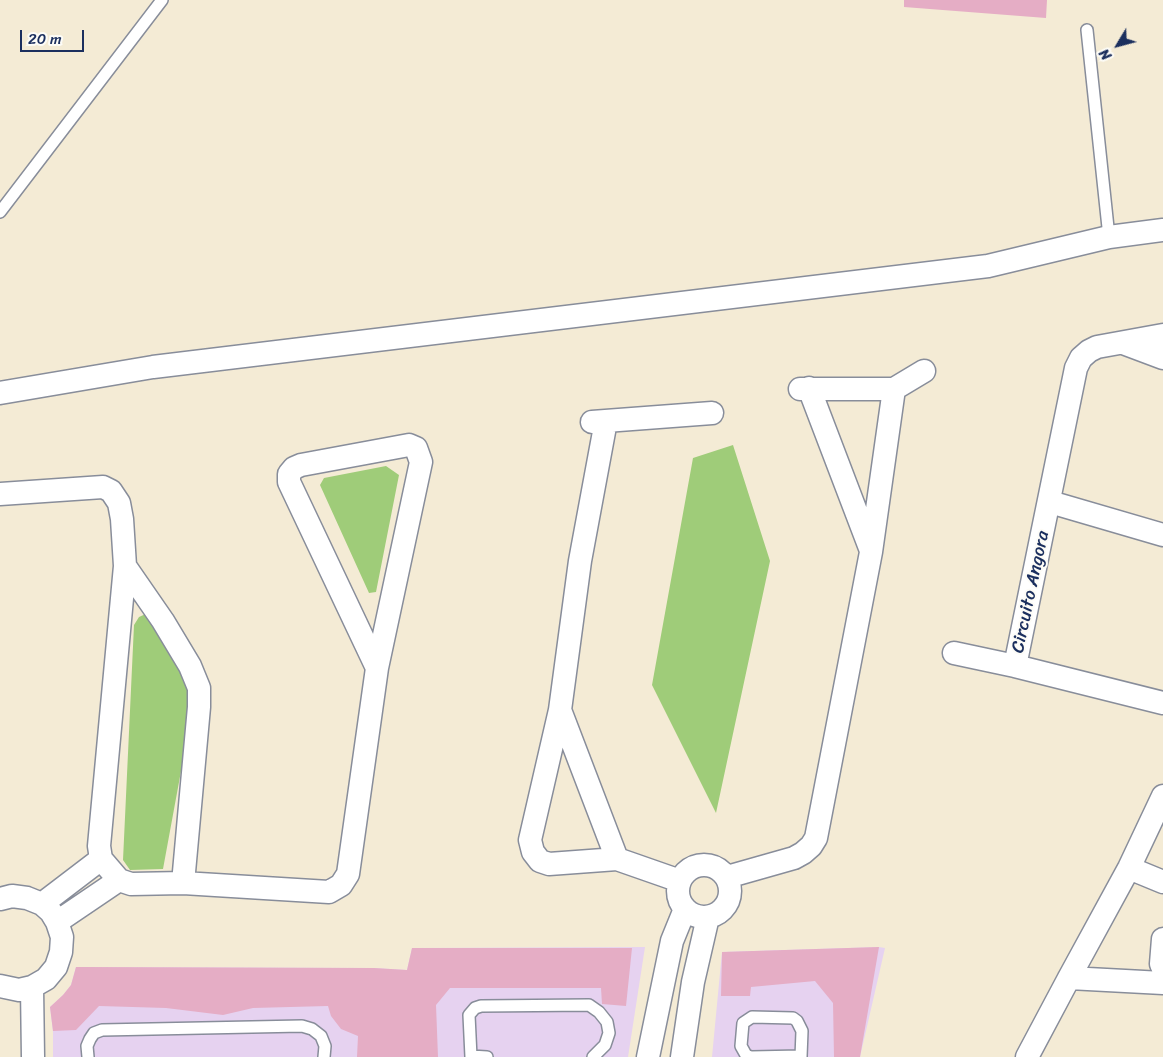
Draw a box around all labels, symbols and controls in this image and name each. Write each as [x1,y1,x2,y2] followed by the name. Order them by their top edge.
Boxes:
[22,20,86,52] scale bar
[1093,20,1143,70] north arrow
[28,26,62,52] text: 20 m
[1093,43,1119,66] text: N
[1008,529,1054,655] street label: Circuito Angora

